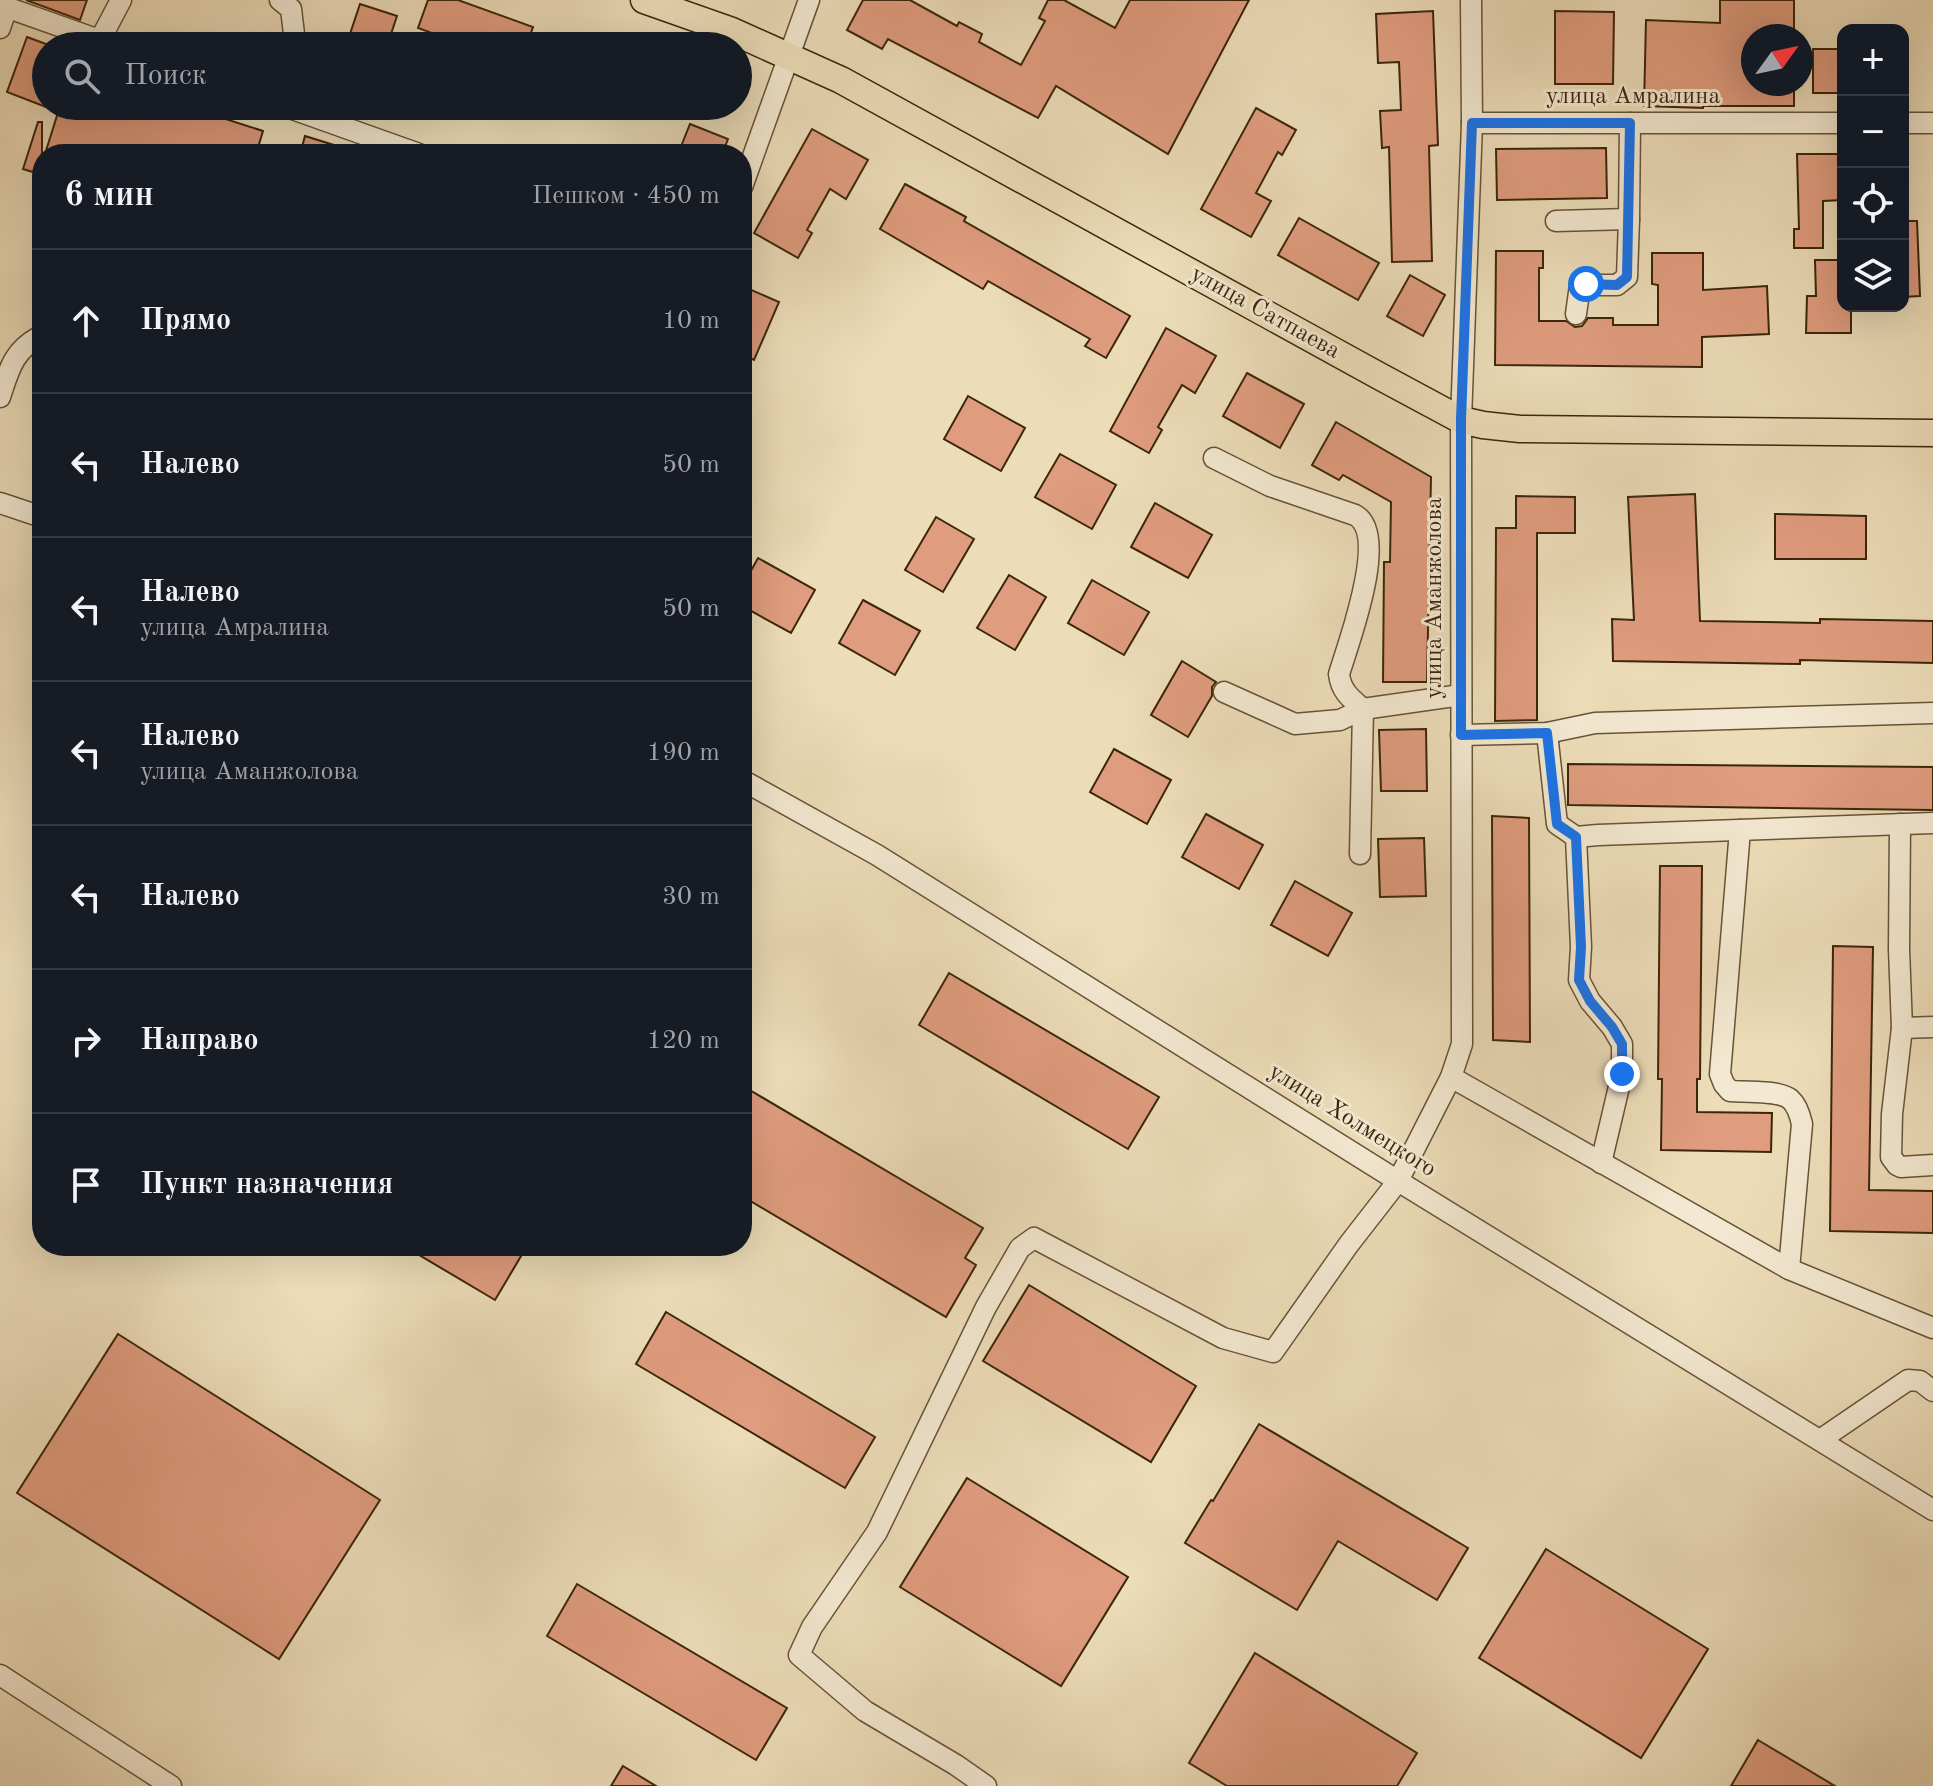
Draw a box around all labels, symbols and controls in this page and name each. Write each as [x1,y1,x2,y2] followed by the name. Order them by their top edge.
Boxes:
[1741,24,1813,96] north arrow
[1837,24,1909,312] map controls
[1837,24,1909,96] button: +
[32,32,752,120] search box
[60,54,104,98] icon: search
[124,61,207,91] text: Поиск
[1546,85,1720,109] street label: улица Амралина
[1837,96,1909,168] button: −
[1837,168,1909,240] button: locate
[64,179,154,213] text: 6 мин
[532,183,720,209] text: Пешком · 450 m
[1837,240,1909,312] button: layers
[1186,262,1344,364] street label: улица Сатпаева
[1568,266,1604,302] route start
[64,299,108,343] icon: ahead
[140,306,231,336] text: Прямо
[662,308,720,334] text: 10 m
[64,443,108,487] icon: left
[140,450,240,480] text: Налево
[662,452,720,478] text: 50 m
[1423,497,1447,699] street label: улица Аманжолова
[140,578,240,608] text: Налево
[64,587,108,631] icon: left
[662,596,720,622] text: 50 m
[140,615,329,641] text: улица Амралина
[140,722,240,752] text: Налево
[64,731,108,775] icon: left
[647,740,720,766] text: 190 m
[140,759,359,785] text: улица Аманжолова
[64,875,108,919] icon: left
[140,882,240,912] text: Налево
[662,884,720,910] text: 30 m
[64,1019,108,1063] icon: right
[140,1026,259,1056] text: Направо
[647,1028,720,1054] text: 120 m
[1604,1056,1640,1092] route end
[1264,1060,1440,1182] street label: улица Холмецкого
[64,1163,108,1207] icon: arrive
[140,1170,393,1200] text: Пункт назначения

